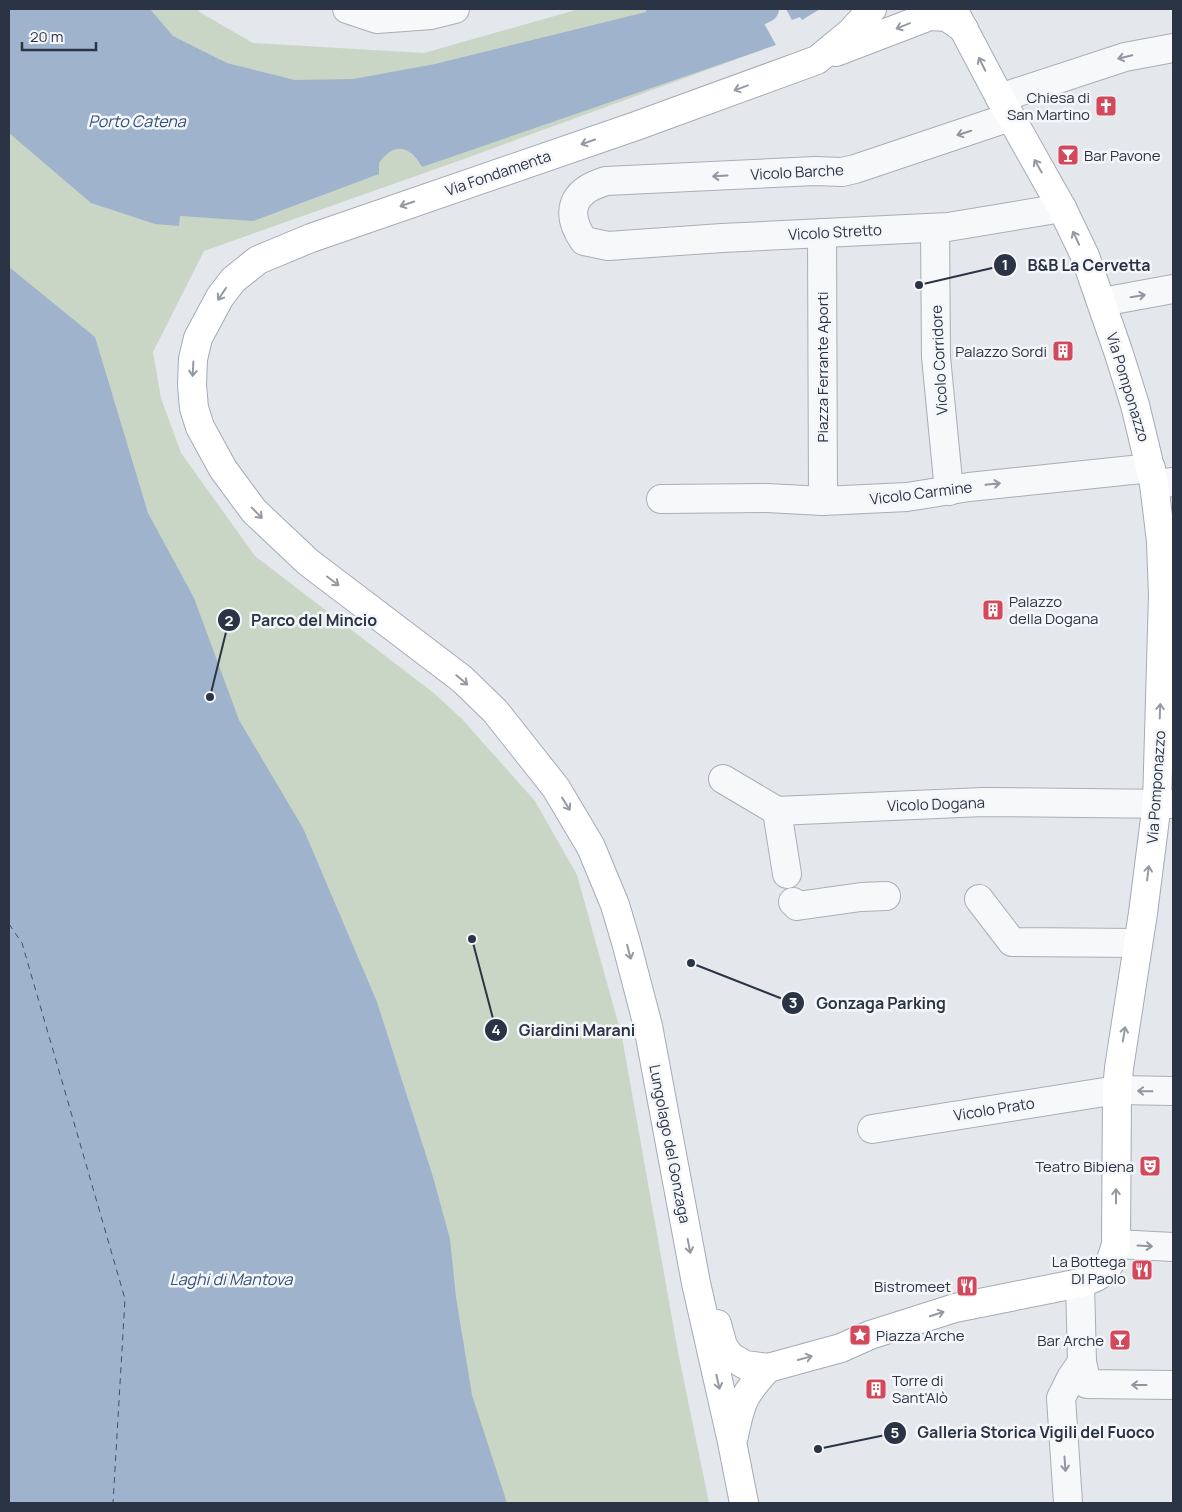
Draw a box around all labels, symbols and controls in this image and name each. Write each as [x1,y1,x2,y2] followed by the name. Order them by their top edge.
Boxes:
[22,20,96,52] scale bar
[896,21,911,31] one-way arrow
[30,26,63,47] text: 20 m
[1118,53,1134,62] one-way arrow
[977,56,987,71] one-way arrow
[734,84,750,93] one-way arrow
[1007,87,1090,125] place label: Chiesa di San Martino
[1094,94,1118,118] church icon: Chiesa di San Martino
[88,110,187,132] water label: Porto Catena
[957,129,972,138] one-way arrow
[581,138,597,148] one-way arrow
[1056,143,1080,167] bar icon: Bar Pavone
[442,145,554,201] street label: Via Fondamenta
[1084,145,1161,166] place label: Bar Pavone
[1033,158,1043,173] one-way arrow
[750,159,844,185] street label: Vicolo Barche
[713,171,729,181] one-way arrow
[400,200,415,209] one-way arrow
[788,219,883,245] street label: Vicolo Stretto
[1071,231,1081,246] one-way arrow
[993,250,1161,281] callout: B&B La Cervetta
[1002,254,1008,275] text: 1
[1027,254,1151,276] text: B&B La Cervetta
[217,287,227,301] one-way arrow
[1129,290,1145,300] one-way arrow
[812,291,833,443] street label: Piazza Ferrante Aporti
[926,304,952,416] street label: Vicolo Corridore
[1101,330,1155,444] street label: Via Pomponazzo
[1051,339,1075,363] building icon: Palazzo Sordi
[955,341,1047,362] place label: Palazzo Sordi
[188,361,197,377] one-way arrow
[869,476,974,510] street label: Vicolo Carmine
[985,479,1001,489] one-way arrow
[251,507,263,519] one-way arrow
[326,575,339,586] one-way arrow
[1009,591,1098,629] place label: Palazzo della Dogana
[981,598,1005,622] building icon: Palazzo della Dogana
[216,605,387,636] callout: Parco del Mincio
[251,609,377,631] text: Parco del Mincio
[225,610,234,631] text: 2
[455,674,468,685] one-way arrow
[1156,703,1165,719] one-way arrow
[1142,730,1170,844] street label: Via Pomponazzo
[887,792,985,816] street label: Vicolo Dogana
[561,796,571,810] one-way arrow
[1144,865,1154,881] one-way arrow
[625,944,634,960] one-way arrow
[781,988,956,1019] callout: Gonzaga Parking
[789,992,797,1013] text: 3
[816,992,946,1014] text: Gonzaga Parking
[483,1015,645,1046] callout: Giardini Marani
[491,1019,501,1040] text: 4
[519,1019,635,1041] text: Giardini Marani
[1120,1026,1130,1042] one-way arrow
[644,1063,696,1225] street label: Lungolago del Gonzaga
[1137,1086,1154,1096] one-way arrow
[952,1092,1036,1126] street label: Vicolo Prato
[1138,1154,1162,1178] theatre icon: Teatro Bibiena
[1035,1156,1134,1177] place label: Teatro Bibiena
[1112,1188,1121,1204] one-way arrow
[684,1238,694,1254] one-way arrow
[1136,1241,1152,1250] one-way arrow
[1052,1251,1126,1289] place label: La Bottega DI Paolo
[1130,1258,1154,1282] restaurant icon: La Bottega DI Paolo
[170,1268,294,1290] water label: Laghi di Mantova
[955,1274,979,1298] restaurant icon: Bistromeet
[874,1276,951,1297] place label: Bistromeet
[928,1308,944,1318] one-way arrow
[848,1323,872,1347] place icon: Piazza Arche
[876,1325,965,1346] place label: Piazza Arche
[1108,1328,1132,1352] bar icon: Bar Arche
[1037,1330,1104,1351] place label: Bar Arche
[796,1352,812,1362] one-way arrow
[892,1370,948,1408] place label: Torre di Sant'Alò
[714,1373,723,1389] one-way arrow
[864,1377,888,1401] building icon: Torre di Sant'Alò
[1131,1380,1148,1390] one-way arrow
[883,1417,1165,1448] callout: Galleria Storica Vigili del Fuoco
[917,1421,1155,1443] text: Galleria Storica Vigili del Fuoco
[891,1422,900,1443] text: 5
[1061,1456,1070,1472] one-way arrow

